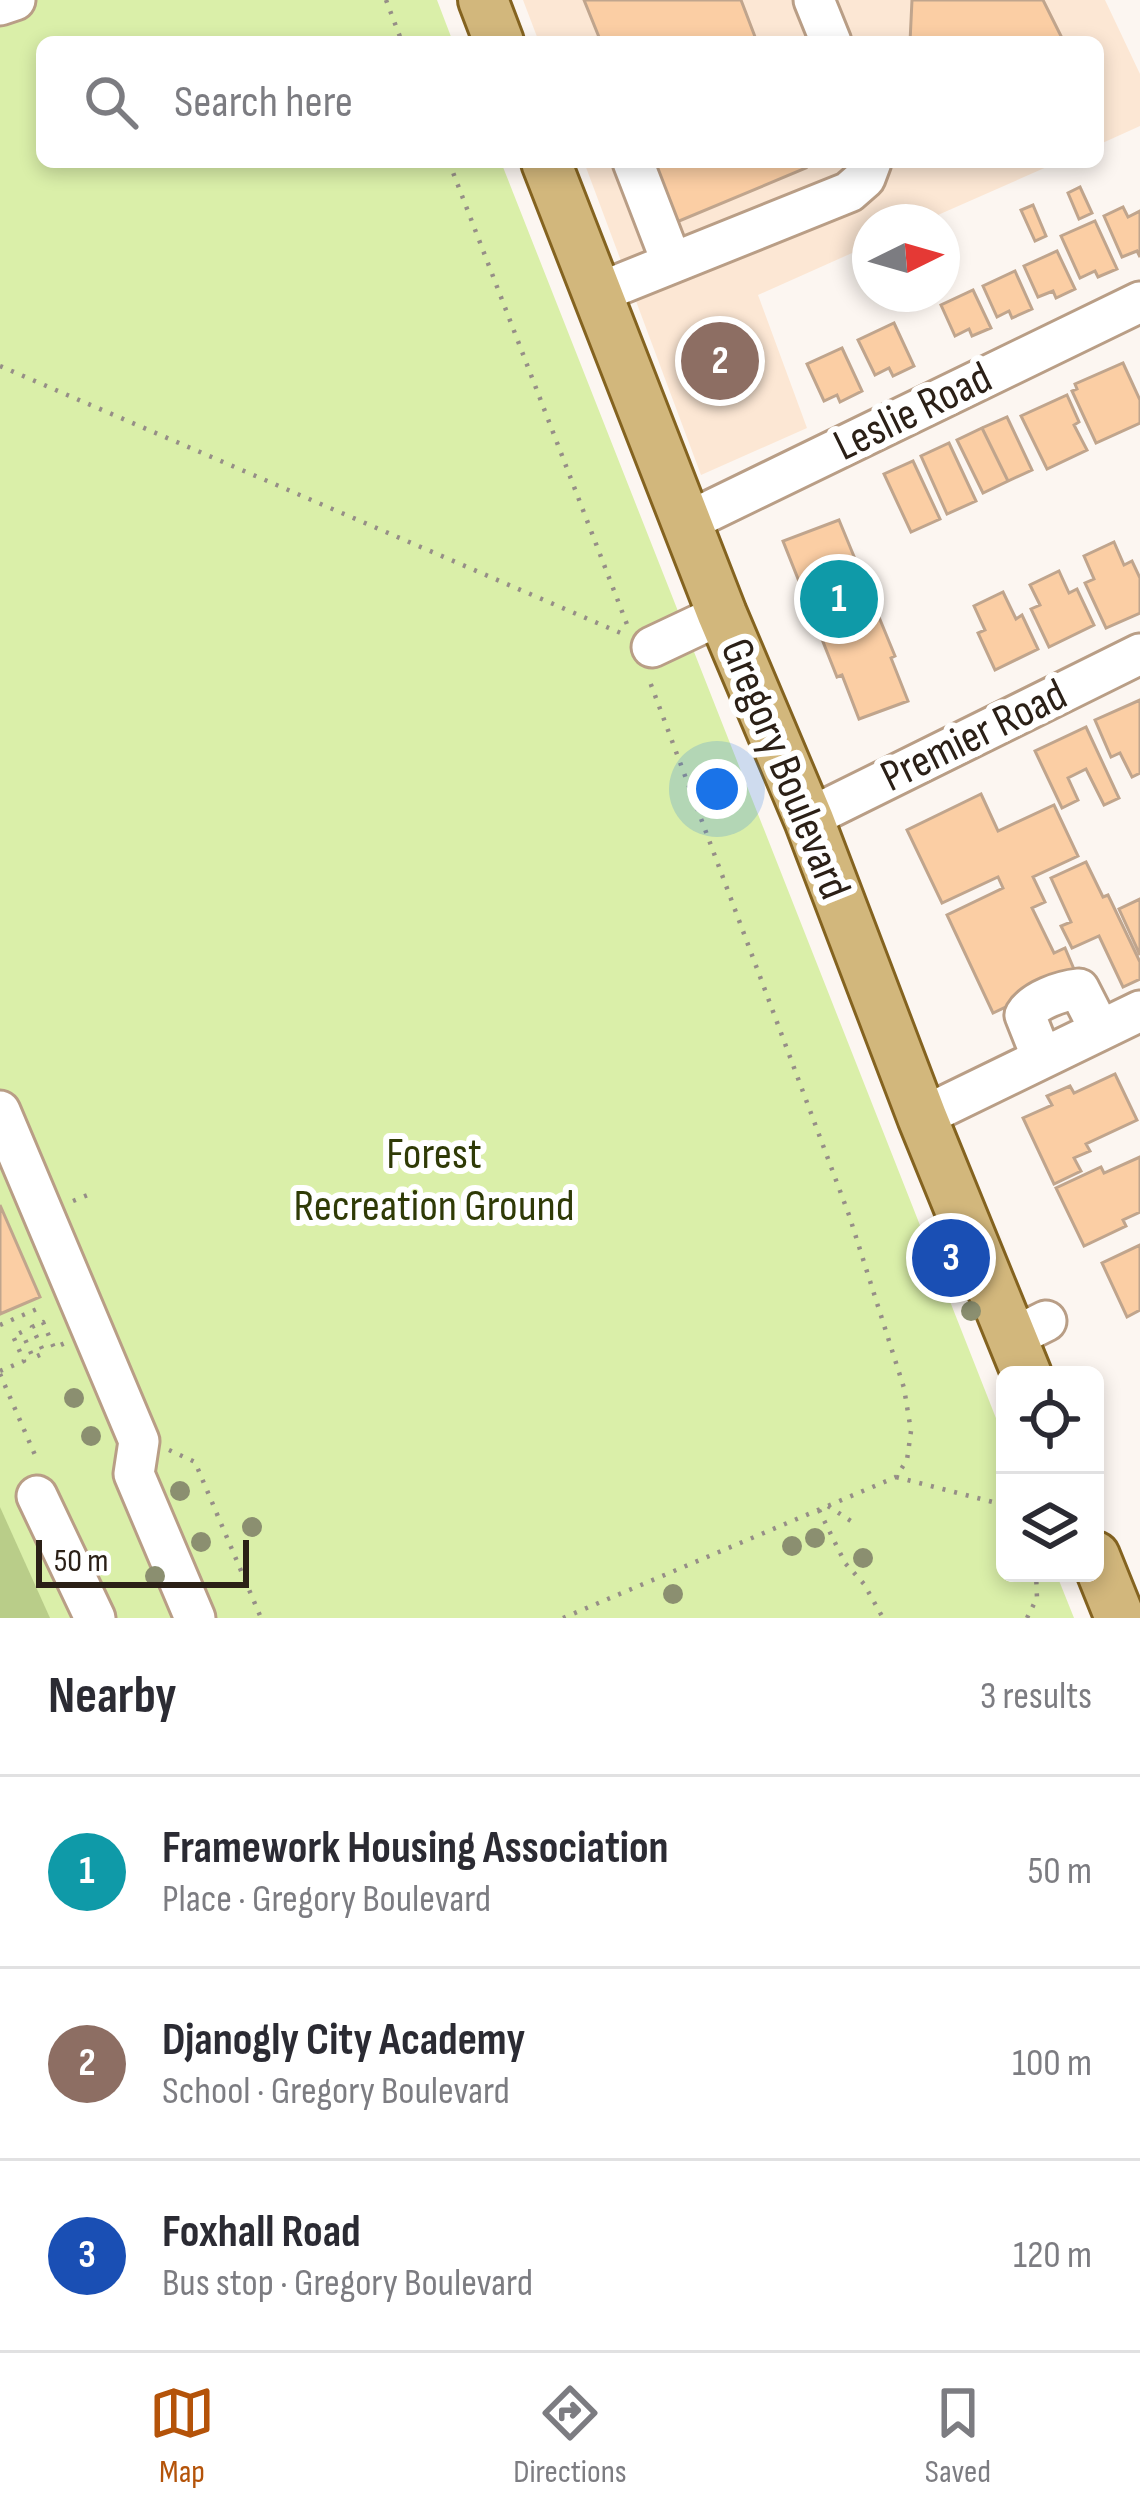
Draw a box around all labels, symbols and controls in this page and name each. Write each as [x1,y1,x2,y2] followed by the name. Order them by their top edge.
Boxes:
[36,36,1104,168] search box
[78,69,144,135] icon: search
[174,75,353,130] text: Search here
[852,204,960,312] north arrow
[681,316,759,406] pin: 2
[825,350,1001,474] street label: Leslie Road
[800,554,878,644] pin: 1
[708,631,862,907] street label: Gregory Boulevard
[872,668,1076,804] street label: Premier Road
[687,759,747,819] your location
[293,1127,575,1234] park label: Forest Recreation Ground
[912,1213,990,1303] pin: 3
[996,1366,1104,1582] map controls
[996,1366,1104,1474] button: locate
[996,1474,1104,1582] button: layers
[36,1534,249,1587] scale bar
[54,1541,108,1581] text: 50 m
[48,1666,177,1727] text: Nearby
[980,1673,1092,1720] text: 3 results
[162,1821,669,1876] text: Framework Housing Association
[79,1848,95,1895] text: 1
[1028,1848,1092,1895] text: 50 m
[162,1876,491,1923] text: Place · Gregory Boulevard
[162,2013,525,2068] text: Djanogly City Academy
[78,2040,96,2087] text: 2
[1012,2040,1092,2087] text: 100 m
[162,2068,510,2115] text: School · Gregory Boulevard
[162,2205,361,2260] text: Foxhall Road
[78,2232,96,2279] text: 3
[1013,2232,1092,2279] text: 120 m
[162,2260,533,2307] text: Bus stop · Gregory Boulevard
[149,2380,215,2492] tab: Map
[513,2380,627,2492] tab: Directions
[925,2380,991,2492] tab: Saved

